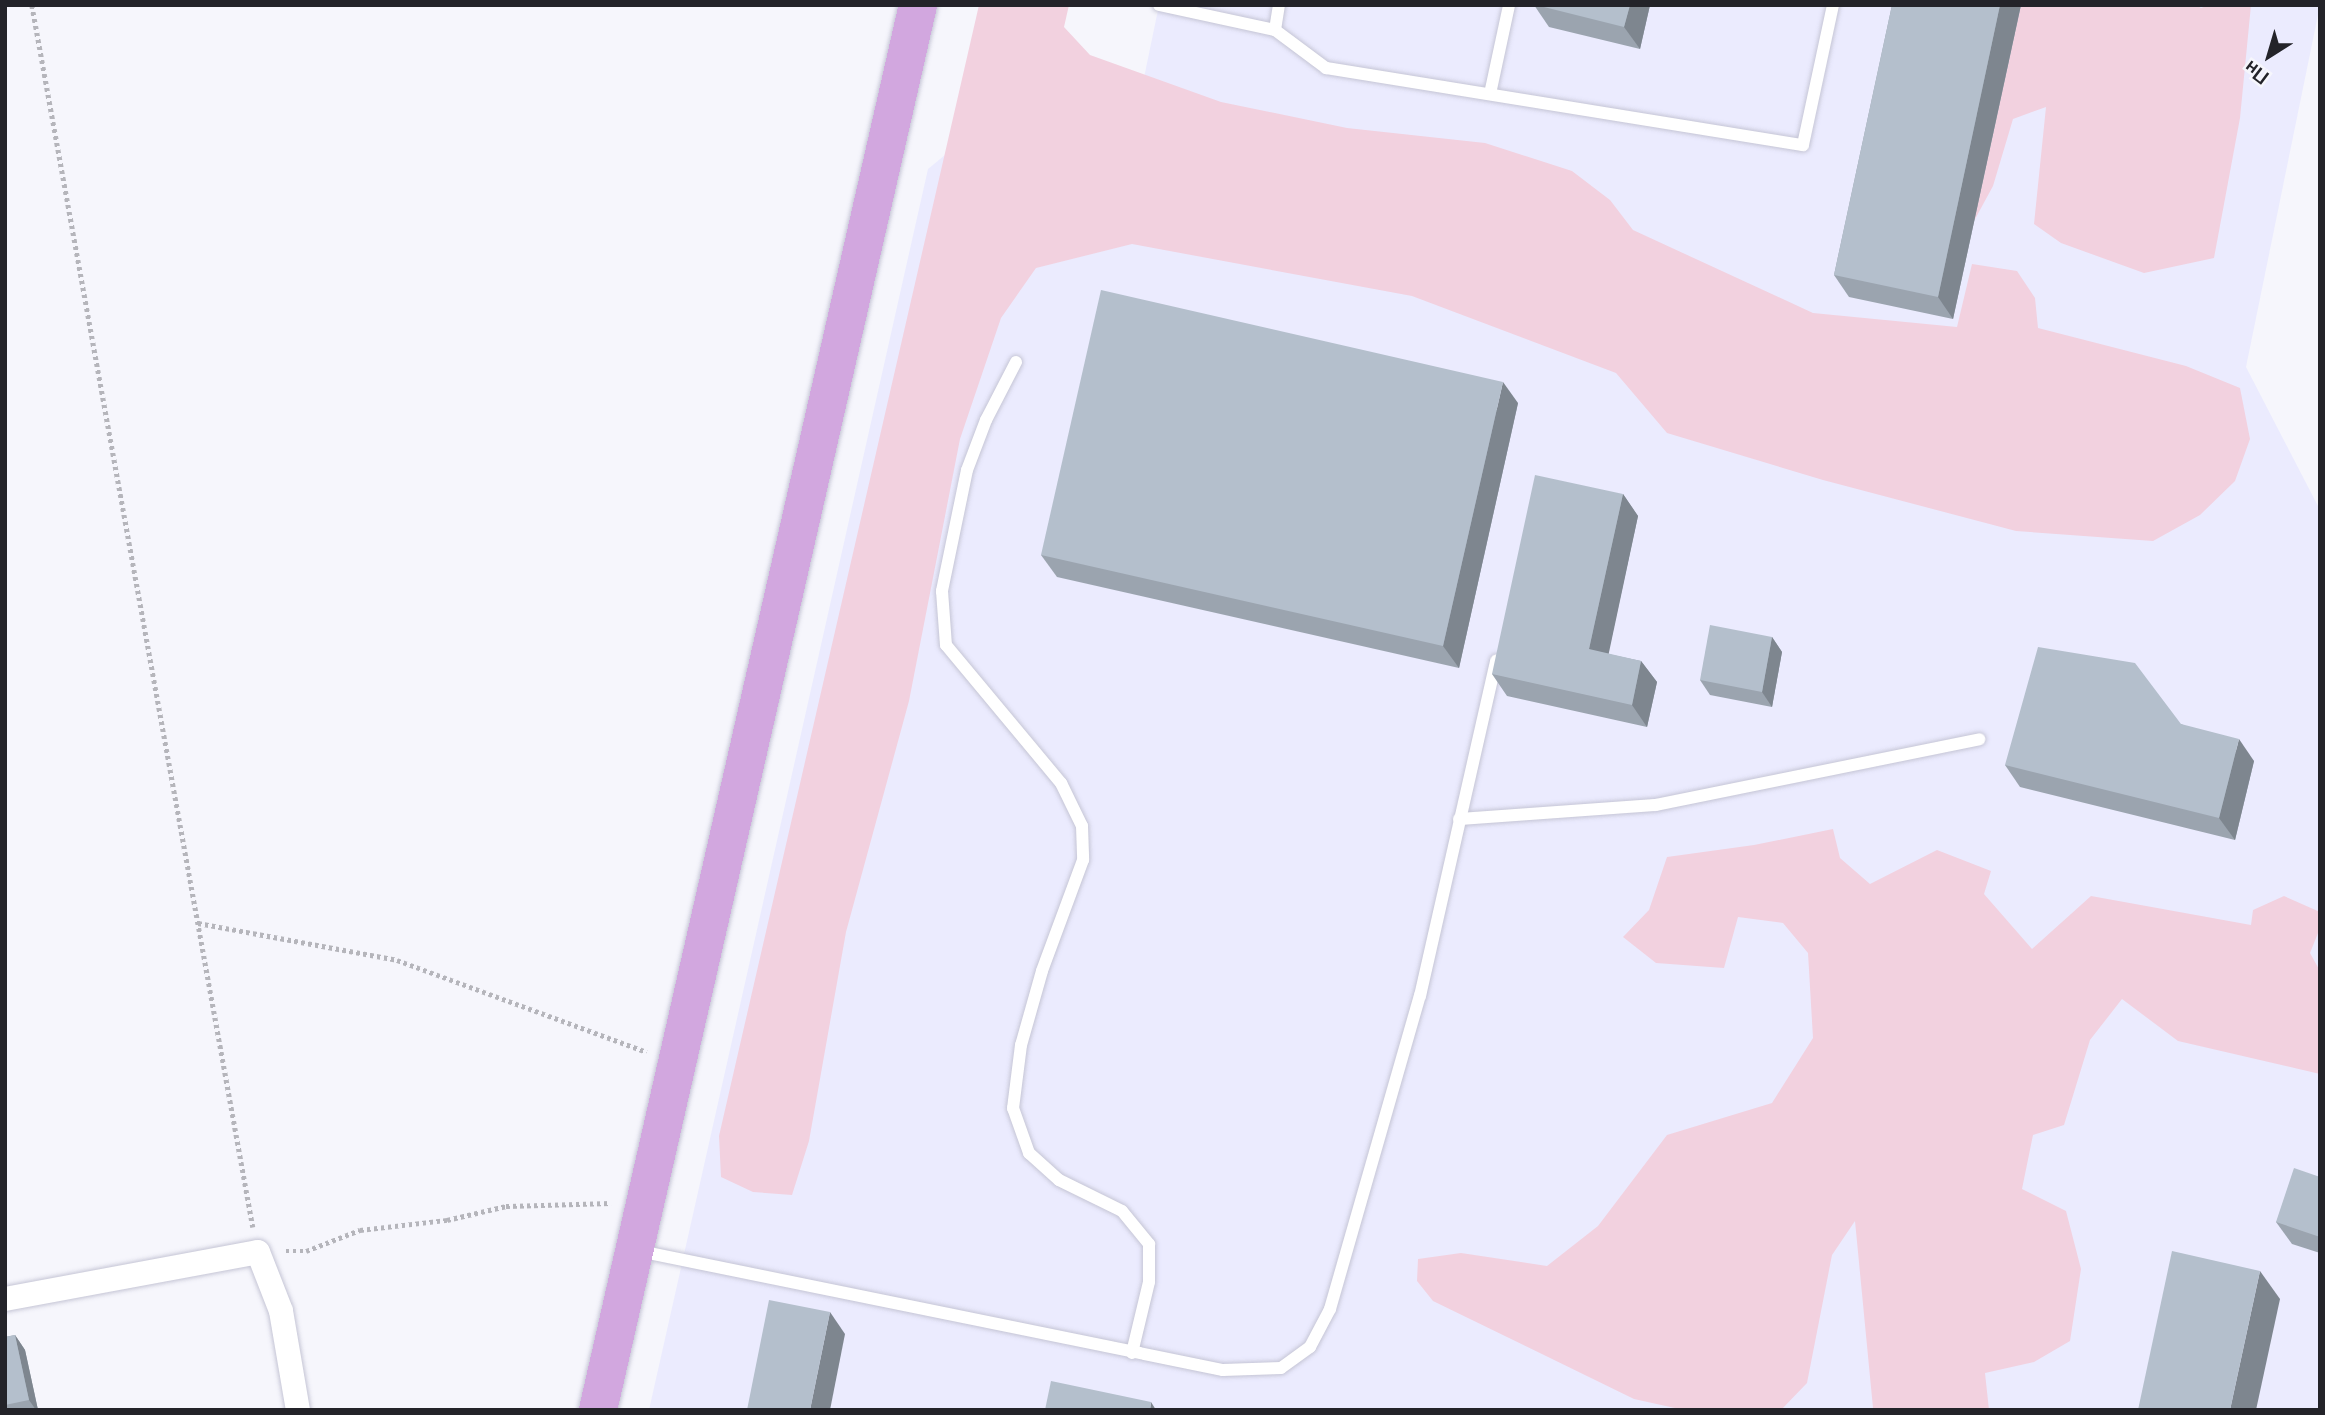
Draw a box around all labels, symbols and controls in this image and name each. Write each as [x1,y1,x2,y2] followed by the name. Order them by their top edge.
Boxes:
[2234,21,2304,91] north arrow
[2239,57,2273,90] text: Пн

